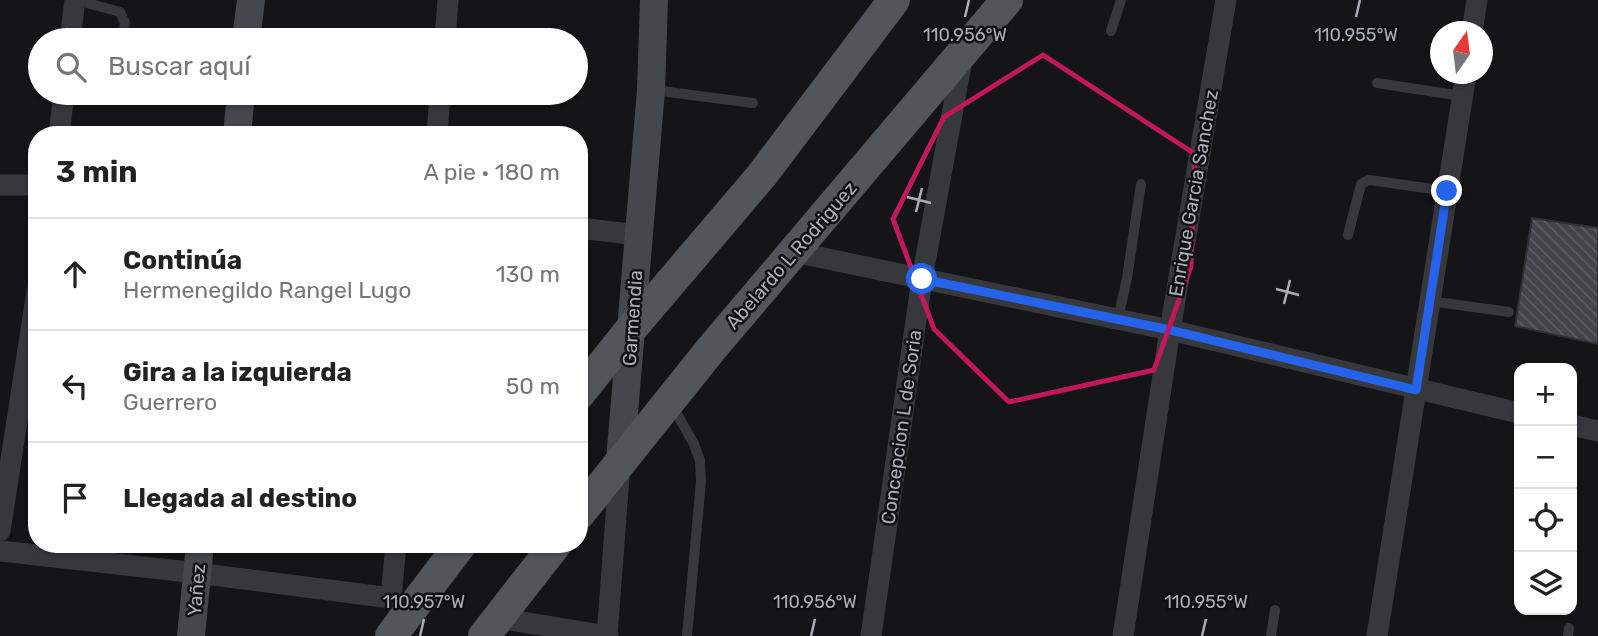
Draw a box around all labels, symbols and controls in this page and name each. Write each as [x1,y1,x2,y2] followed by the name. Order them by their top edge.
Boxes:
[1430,21,1493,84] north arrow
[923,24,1007,46] text: 110.956°W
[1314,24,1398,46] text: 110.955°W
[28,28,588,105] search box
[52,48,90,86] icon: search
[108,51,250,82] text: Buscar aquí
[1164,88,1223,298] street label: Enrique Garcia Sanchez
[56,154,138,190] text: 3 min
[423,158,560,186] text: A pie · 180 m
[1431,175,1462,206] route end
[721,177,862,334] street label: Abelardo L Rodriguez
[123,245,242,276] text: Continúa
[56,255,94,293] icon: ahead
[496,260,560,288] text: 130 m
[906,263,937,294] route start
[618,269,647,367] street label: Garmendia
[123,276,411,304] text: Hermenegildo Rangel Lugo
[876,328,927,526] street label: Concepcion L de Soria
[123,357,352,388] text: Gira a la izquierda
[1514,363,1577,615] map controls
[1514,363,1577,426] button: +
[56,367,94,405] icon: left
[506,372,560,400] text: 50 m
[123,388,217,416] text: Guerrero
[1514,426,1577,489] button: −
[56,479,94,517] icon: arrive
[123,483,357,514] text: Llegada al destino
[1514,489,1577,552] button: locate
[1514,552,1577,615] button: layers
[183,563,210,617] street label: Yañez
[383,591,465,613] text: 110.957°W
[773,591,857,613] text: 110.956°W
[1164,591,1248,613] text: 110.955°W

